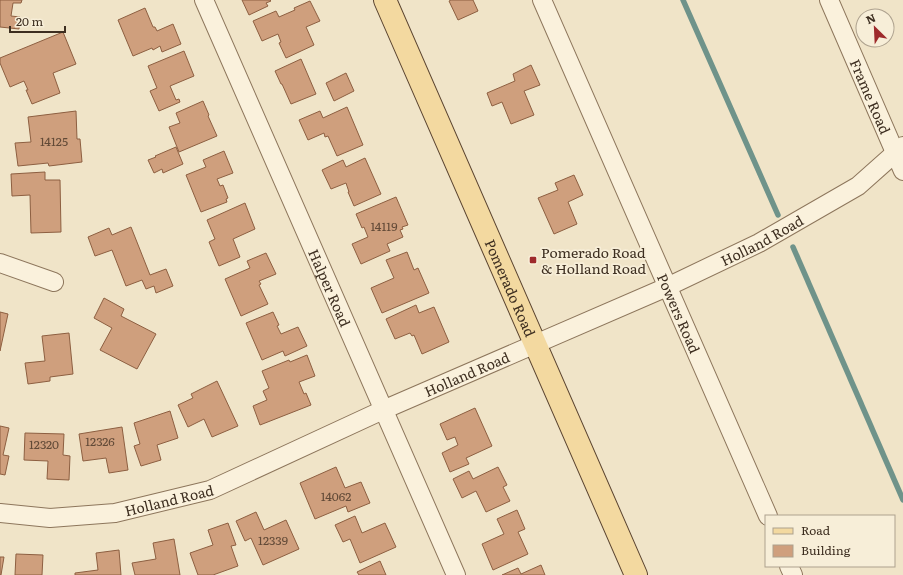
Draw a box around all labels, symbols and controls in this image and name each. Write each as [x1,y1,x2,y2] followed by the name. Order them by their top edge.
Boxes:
[10,8,65,34] scale bar
[855,8,895,48] north arrow
[863,9,878,27] text: N
[16,12,43,30] text: 20 m
[846,56,896,137] street label: Frame Road
[40,132,68,150] house number: 14125
[717,210,807,270] street label: Holland Road
[370,217,398,235] house number: 14119
[481,236,541,340] street label: Pomerado Road
[541,242,646,278] place label: Pomerado Road & Holland Road
[304,246,356,330] street label: Halper Road
[528,255,538,265] marker: Pomerado Road & Holland Road
[653,270,706,357] street label: Powers Road
[421,346,513,401] street label: Holland Road
[85,432,115,450] house number: 12326
[29,435,59,453] house number: 12320
[122,479,216,520] street label: Holland Road
[321,487,351,505] house number: 14062
[765,515,895,567] legend
[801,521,831,539] text: Road
[258,531,288,549] house number: 12339
[801,541,851,559] text: Building

